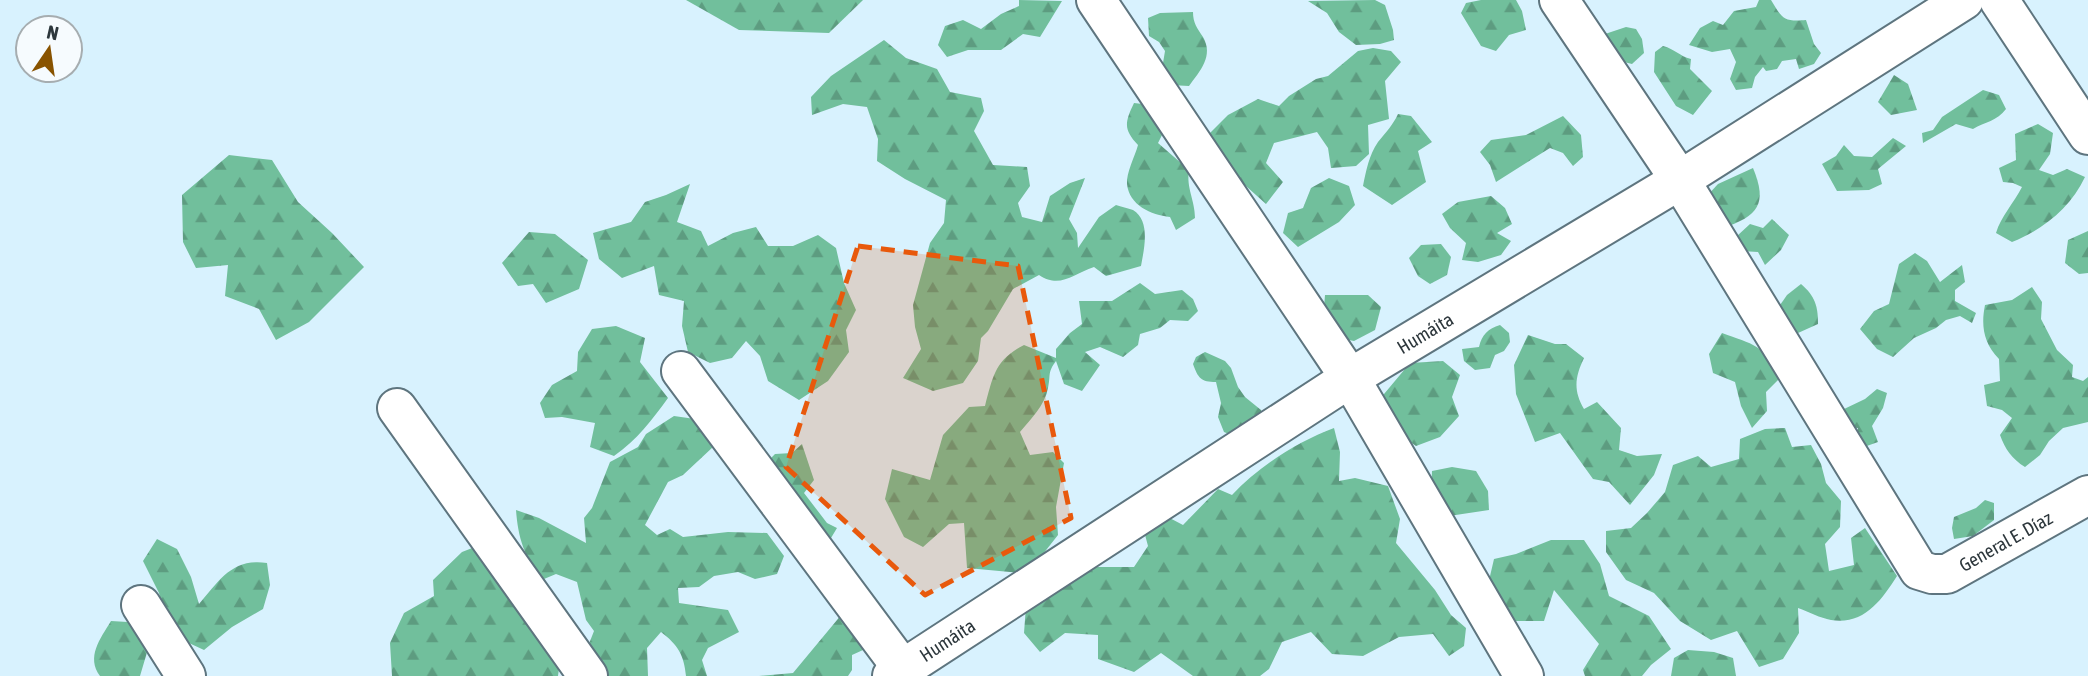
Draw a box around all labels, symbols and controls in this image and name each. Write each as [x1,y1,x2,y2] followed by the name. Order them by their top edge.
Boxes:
[14,14,84,84] north arrow
[45,20,61,44] text: N
[1393,308,1457,358] street label: Humáita
[1955,506,2056,576] street label: General E. Díaz
[916,614,979,666] street label: Humáita

